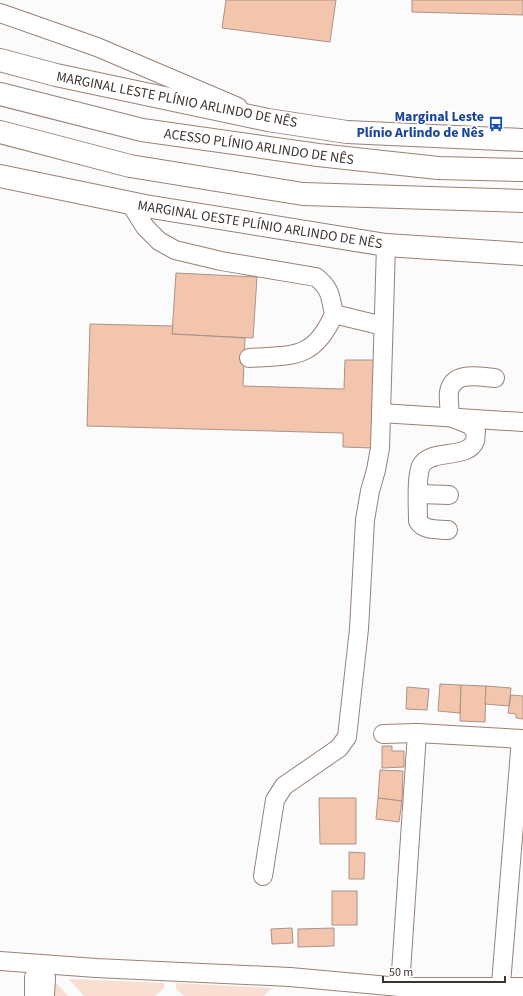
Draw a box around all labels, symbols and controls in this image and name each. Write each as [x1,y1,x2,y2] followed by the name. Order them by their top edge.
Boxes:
[55,67,299,133] street label: MARGINAL LESTE PLÍNIO ARLINDO DE NÊS
[356,107,484,143] place label: Marginal Leste Plínio Arlindo de Nês
[487,115,505,133] bus stop icon: Marginal Leste Plínio Arlindo de Nês
[163,124,355,170] street label: ACESSO PLÍNIO ARLINDO DE NÊS
[136,196,384,254] street label: MARGINAL OESTE PLÍNIO ARLINDO DE NÊS
[383,958,505,984] scale bar
[389,964,413,981] text: 50 m

